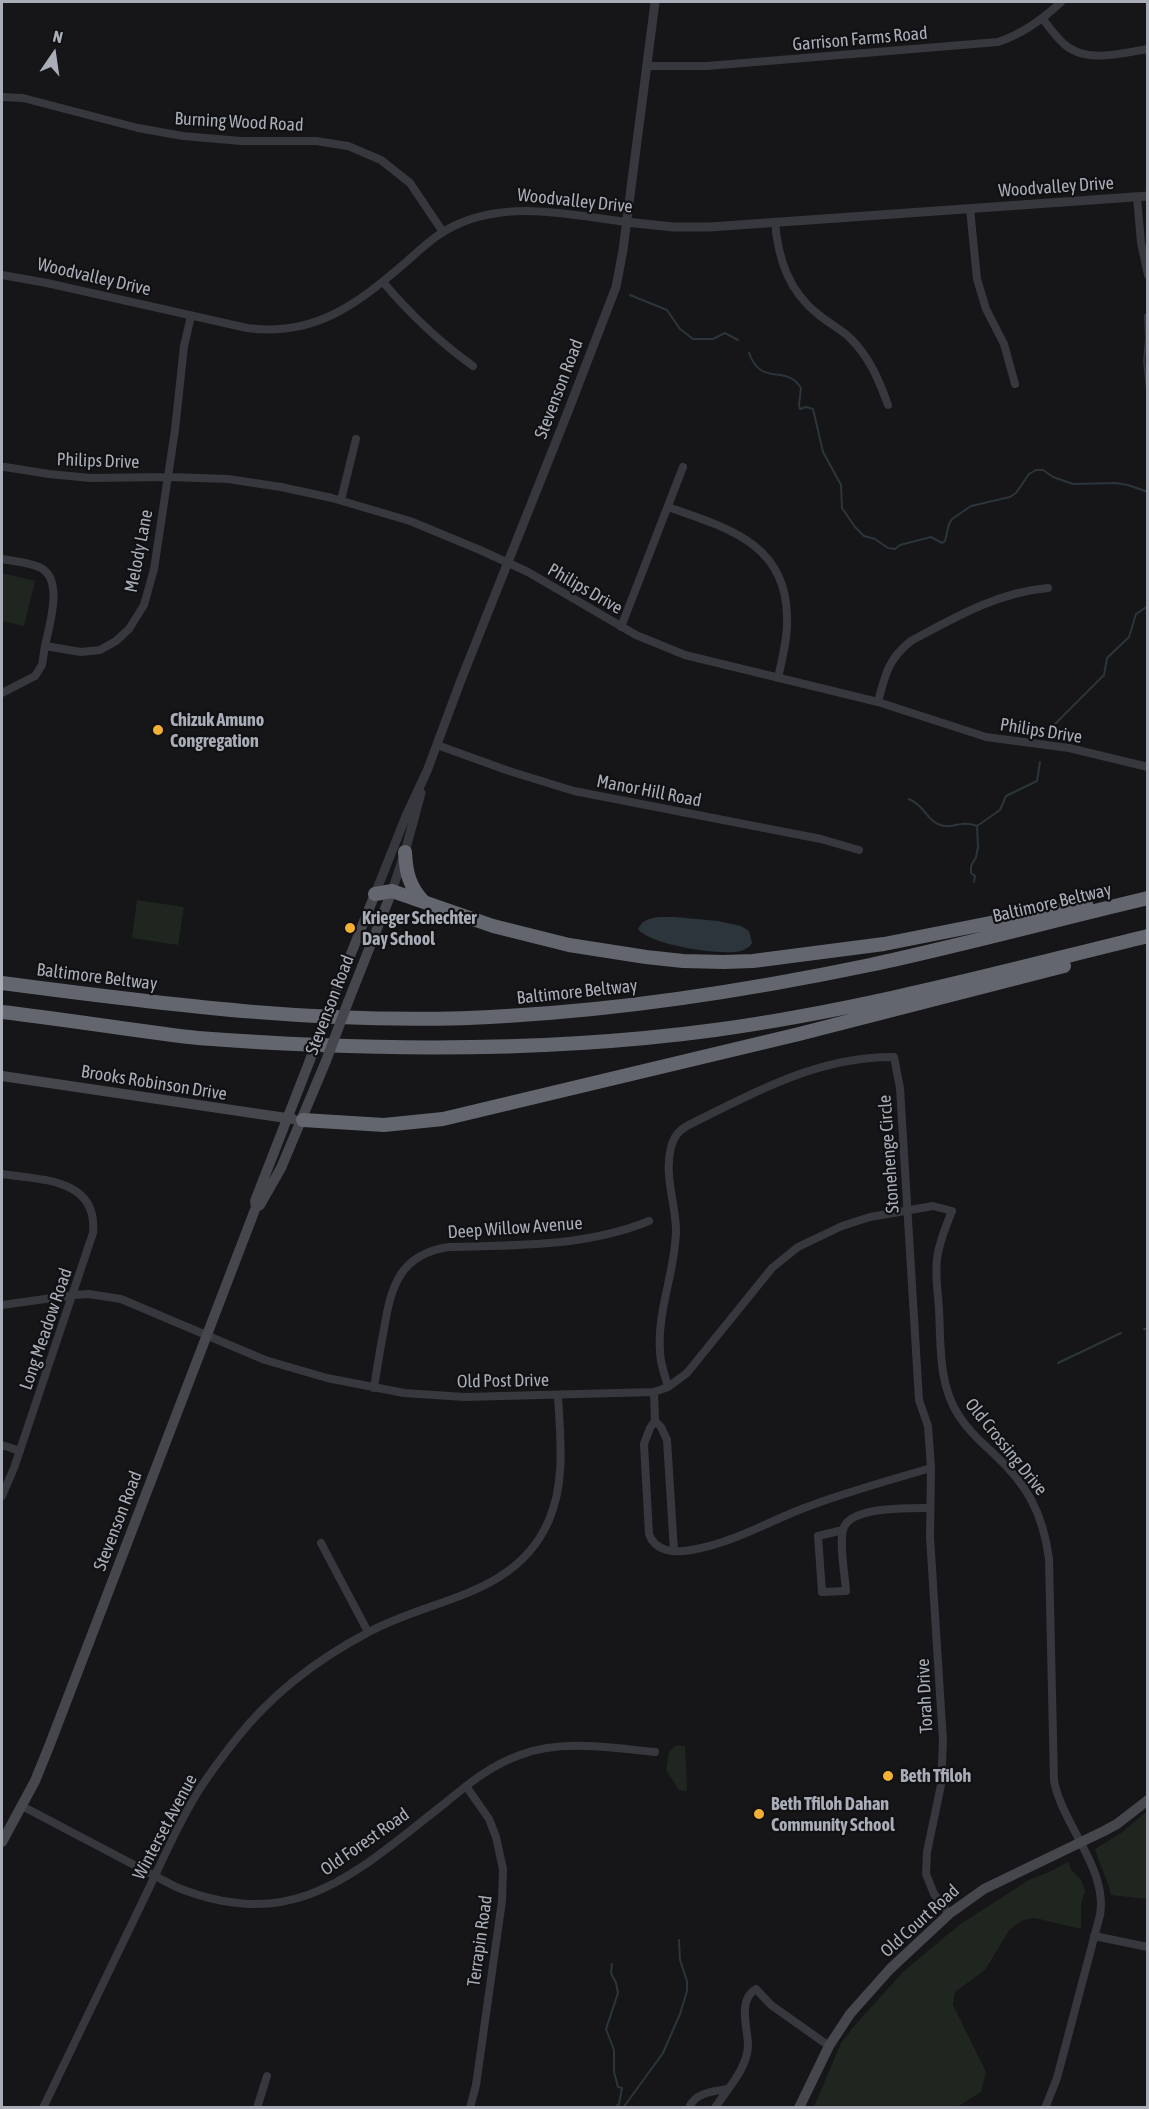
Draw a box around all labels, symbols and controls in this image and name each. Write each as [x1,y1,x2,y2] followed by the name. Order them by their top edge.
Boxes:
[792,22,928,56] street label: Garrison Farms Road
[24,24,84,84] north arrow
[51,27,65,46] text: N
[174,108,304,136] street label: Burning Wood Road
[998,172,1114,202] street label: Woodvalley Drive
[516,184,634,218] street label: Woodvalley Drive
[35,253,153,301] street label: Woodvalley Drive
[530,336,588,442] street label: Stevenson Road
[56,449,140,473] street label: Philips Drive
[120,508,158,594] street label: Melody Lane
[544,559,626,619] street label: Philips Drive
[170,709,264,752] place label: Chizuk Amuno Congregation
[998,714,1084,748] street label: Philips Drive
[151,723,165,737] marker: Chizuk Amuno Congregation
[595,770,703,812] street label: Manor Hill Road
[990,879,1114,927] street label: Baltimore Beltway
[362,907,477,950] place label: Krieger Schechter Day School
[343,921,357,935] marker: Krieger Schechter Day School
[301,952,359,1058] street label: Stevenson Road
[35,959,159,995] street label: Baltimore Beltway
[516,975,638,1009] street label: Baltimore Beltway
[80,1061,228,1105] street label: Brooks Robinson Drive
[874,1094,904,1214] street label: Stonehenge Circle
[447,1213,583,1243] street label: Deep Willow Avenue
[15,1265,77,1393] street label: Long Meadow Road
[457,1369,549,1393] street label: Old Post Drive
[960,1394,1052,1500] street label: Old Crossing Drive
[89,1468,147,1574] street label: Stevenson Road
[912,1658,938,1734] street label: Torah Drive
[900,1765,971,1787] place label: Beth Tfiloh
[881,1769,895,1783] marker: Beth Tfiloh
[128,1771,202,1883] street label: Winterset Avenue
[771,1793,895,1836] place label: Beth Tfiloh Dahan Community School
[316,1804,414,1880] street label: Old Forest Road
[752,1807,766,1821] marker: Beth Tfiloh Dahan Community School
[876,1880,964,1962] street label: Old Court Road
[463,1894,497,1988] street label: Terrapin Road

